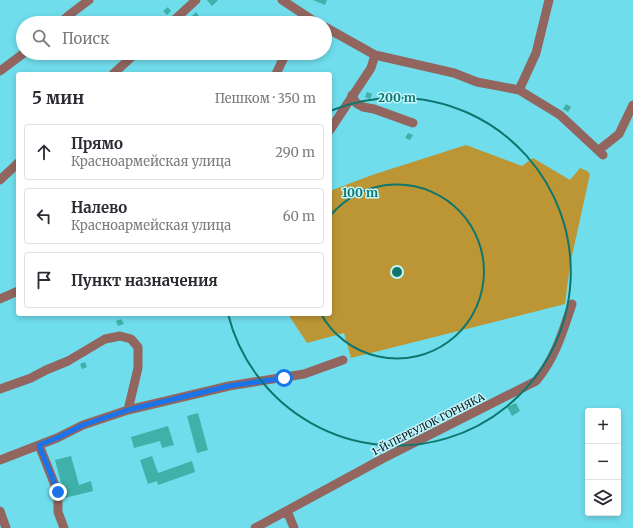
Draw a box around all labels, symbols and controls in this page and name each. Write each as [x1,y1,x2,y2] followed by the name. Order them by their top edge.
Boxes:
[16,16,332,60] search box
[30,27,52,49] icon: search
[62,29,109,48] text: Поиск
[32,87,84,109] text: 5 мин
[215,90,316,107] text: Пешком · 350 m
[378,90,416,105] text: 200 m
[71,134,123,153] text: Прямо
[33,141,55,163] icon: ahead
[275,144,315,161] text: 290 m
[71,153,231,170] text: Красноармейская улица
[342,185,378,200] text: 100 m
[71,198,127,217] text: Налево
[33,205,55,227] icon: left
[283,208,315,225] text: 60 m
[71,217,231,234] text: Красноармейская улица
[390,265,404,279] centre of rings
[33,269,55,291] icon: arrive
[71,271,218,290] text: Пункт назначения
[275,369,293,387] route start
[369,389,488,459] street label: 1-Й ПЕРЕУЛОК ГОРНЯКА
[585,408,621,516] map controls
[585,408,621,444] button: +
[585,444,621,480] button: −
[585,480,621,516] button: layers
[49,483,67,501] route end

